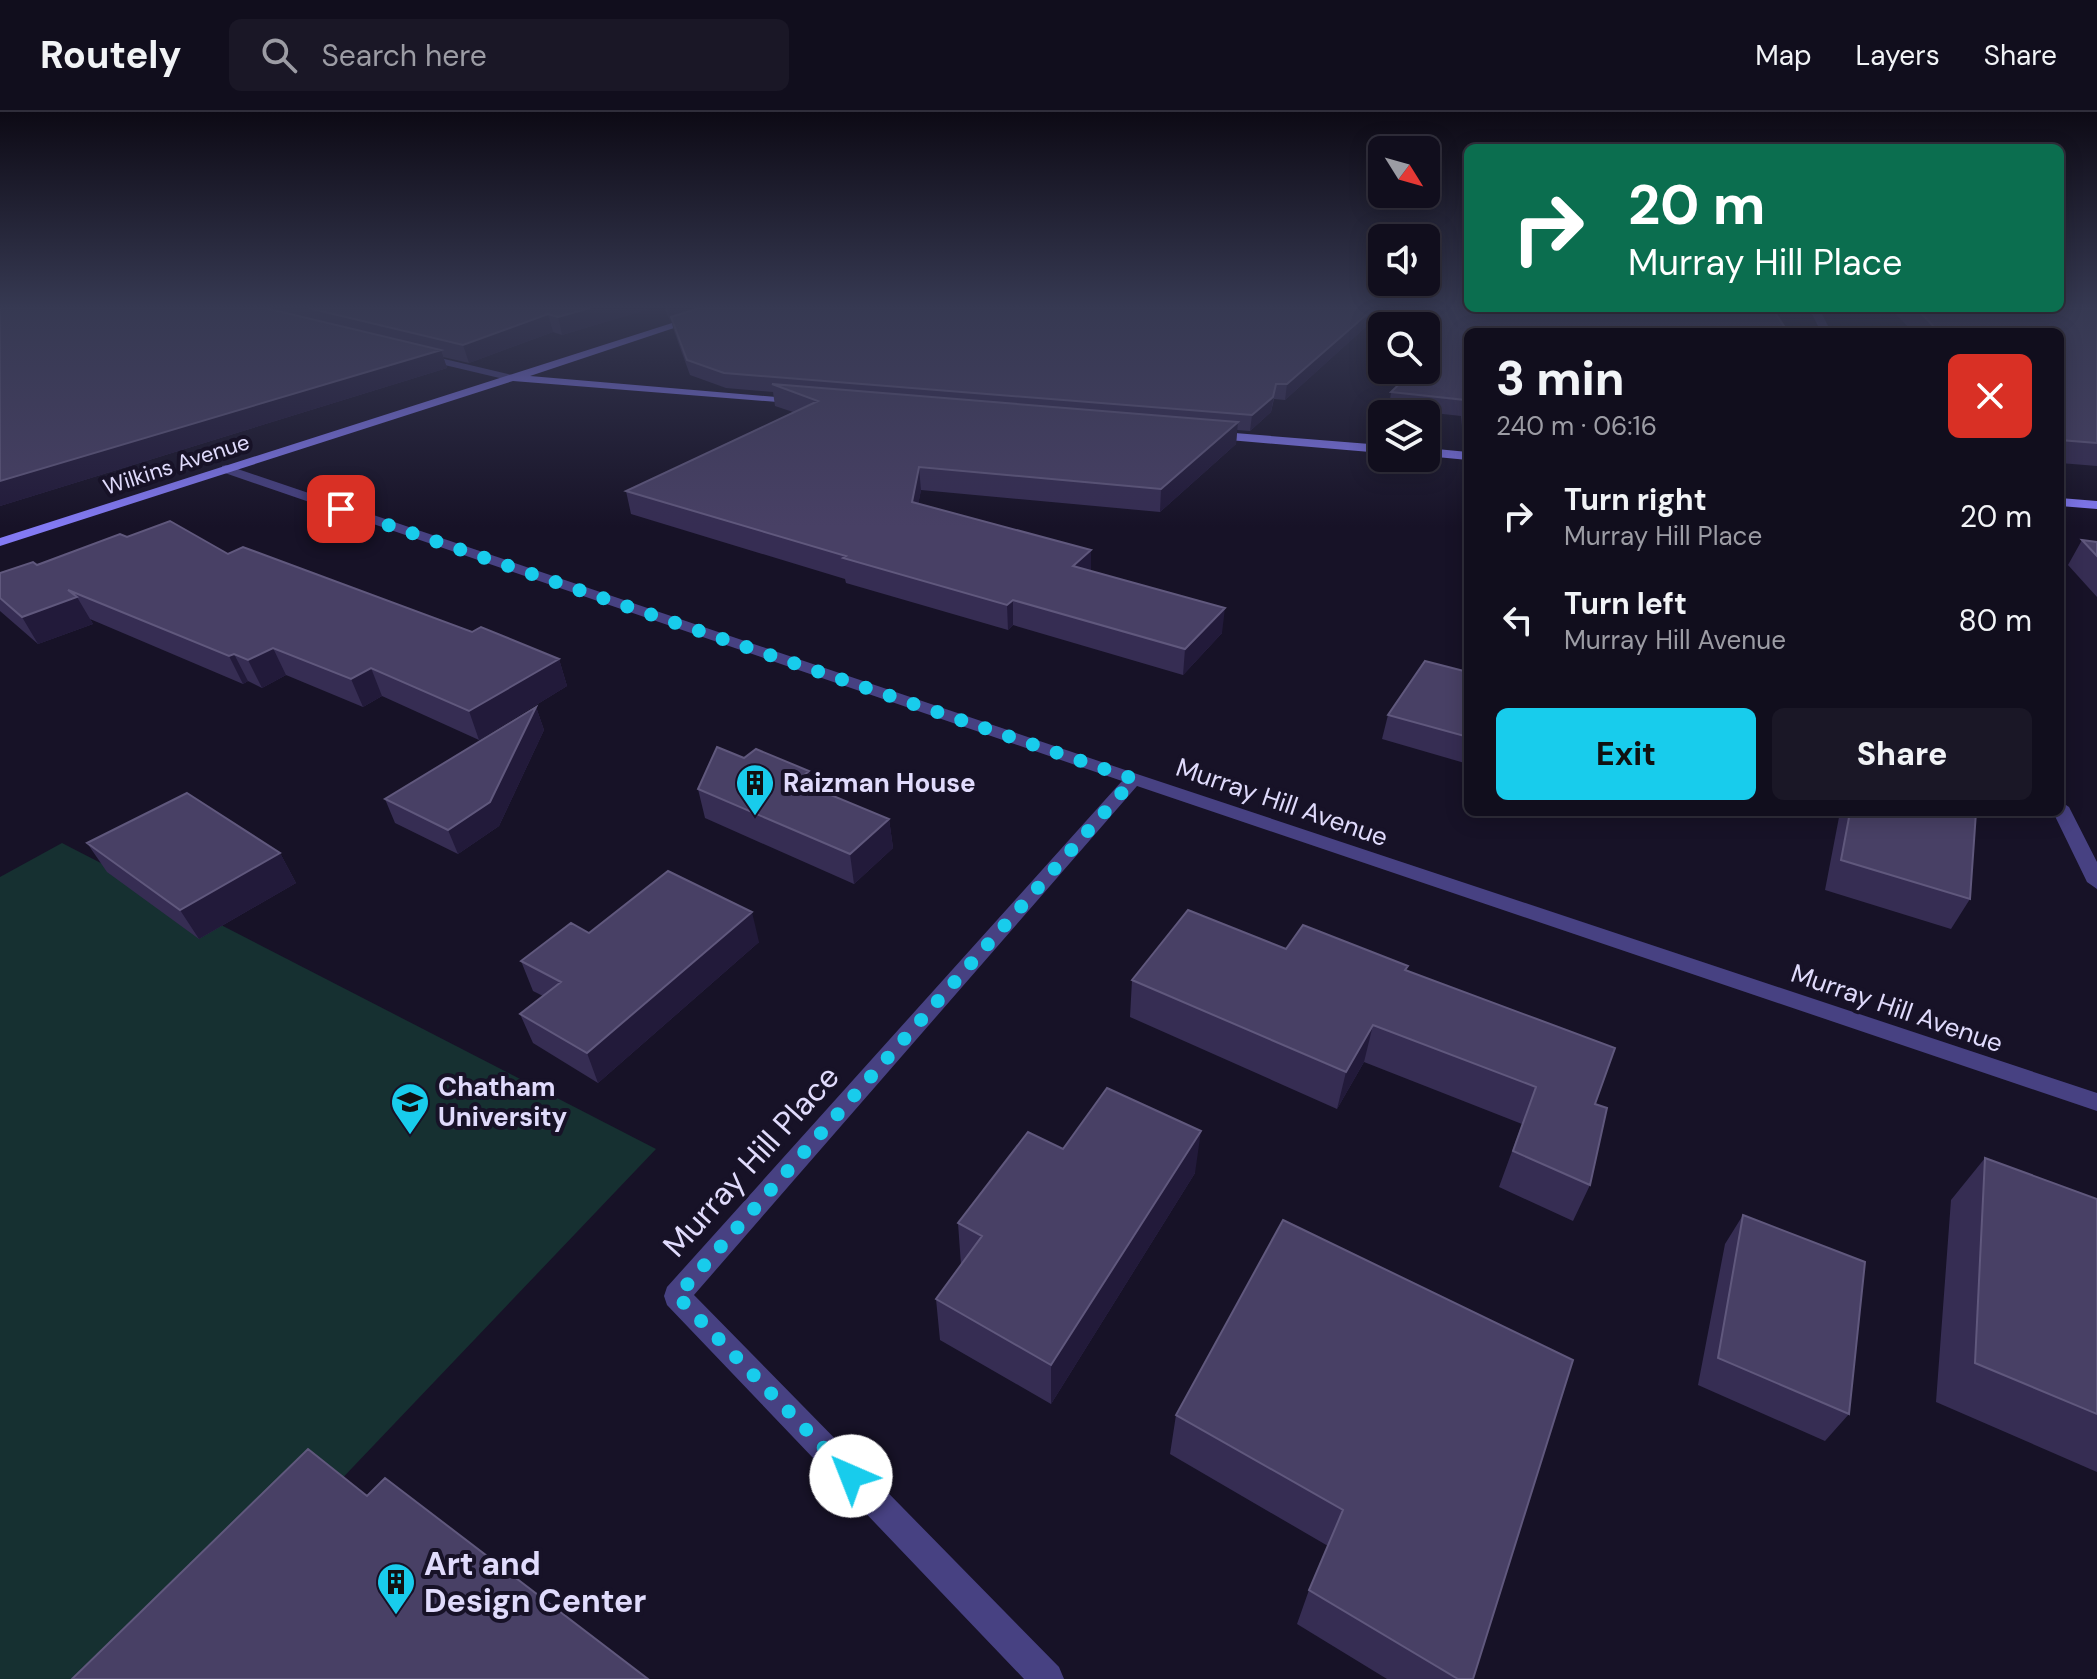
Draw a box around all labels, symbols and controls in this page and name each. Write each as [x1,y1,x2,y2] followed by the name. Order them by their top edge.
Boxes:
[229,19,789,91] search box
[40,30,181,80] text: Routely
[257,33,301,77] icon: search
[321,36,487,75] text: Search here
[1755,37,1812,74] text: Map
[1856,37,1940,74] text: Layers
[1984,37,2057,74] text: Share
[1368,136,1440,208] north arrow
[1368,136,1440,472] map controls
[1628,168,1765,241] text: 20 m
[1496,176,1600,280] icon: right
[1368,224,1440,296] button: sound
[1628,239,1903,286] text: Murray Hill Place
[1368,312,1440,384] button: search
[1496,347,1625,410] text: 3 min
[1948,354,2032,438] button: close
[1368,400,1440,472] button: layers
[1496,409,1657,443] text: 240 m · 06:16
[99,427,253,502] street label: Wilkins Avenue
[307,475,375,543] pin
[1564,480,1707,519] text: Turn right
[319,487,363,531] icon: arrive
[1496,494,1540,538] icon: right
[1960,497,2032,536] text: 20 m
[1564,519,1762,553] text: Murray Hill Place
[1564,584,1687,623] text: Turn left
[1496,598,1540,642] icon: left
[1959,601,2032,640] text: 80 m
[1564,623,1786,657] text: Murray Hill Avenue
[1496,708,1756,800] button: Exit
[1772,708,2032,800] button: Share
[1172,750,1392,854] street label: Murray Hill Avenue
[734,762,776,817] building icon: Raizman House
[783,766,976,800] place label: Raizman House
[1787,956,2007,1060] street label: Murray Hill Avenue
[654,1056,848,1266] street label: Murray Hill Place
[438,1070,568,1134] place label: Chatham University
[389,1081,431,1136] school or university icon: Chatham University
[809,1434,893,1518] position arrow
[424,1543,646,1622] place label: Art and Design Center
[375,1561,417,1616] building icon: Art and Design Center

